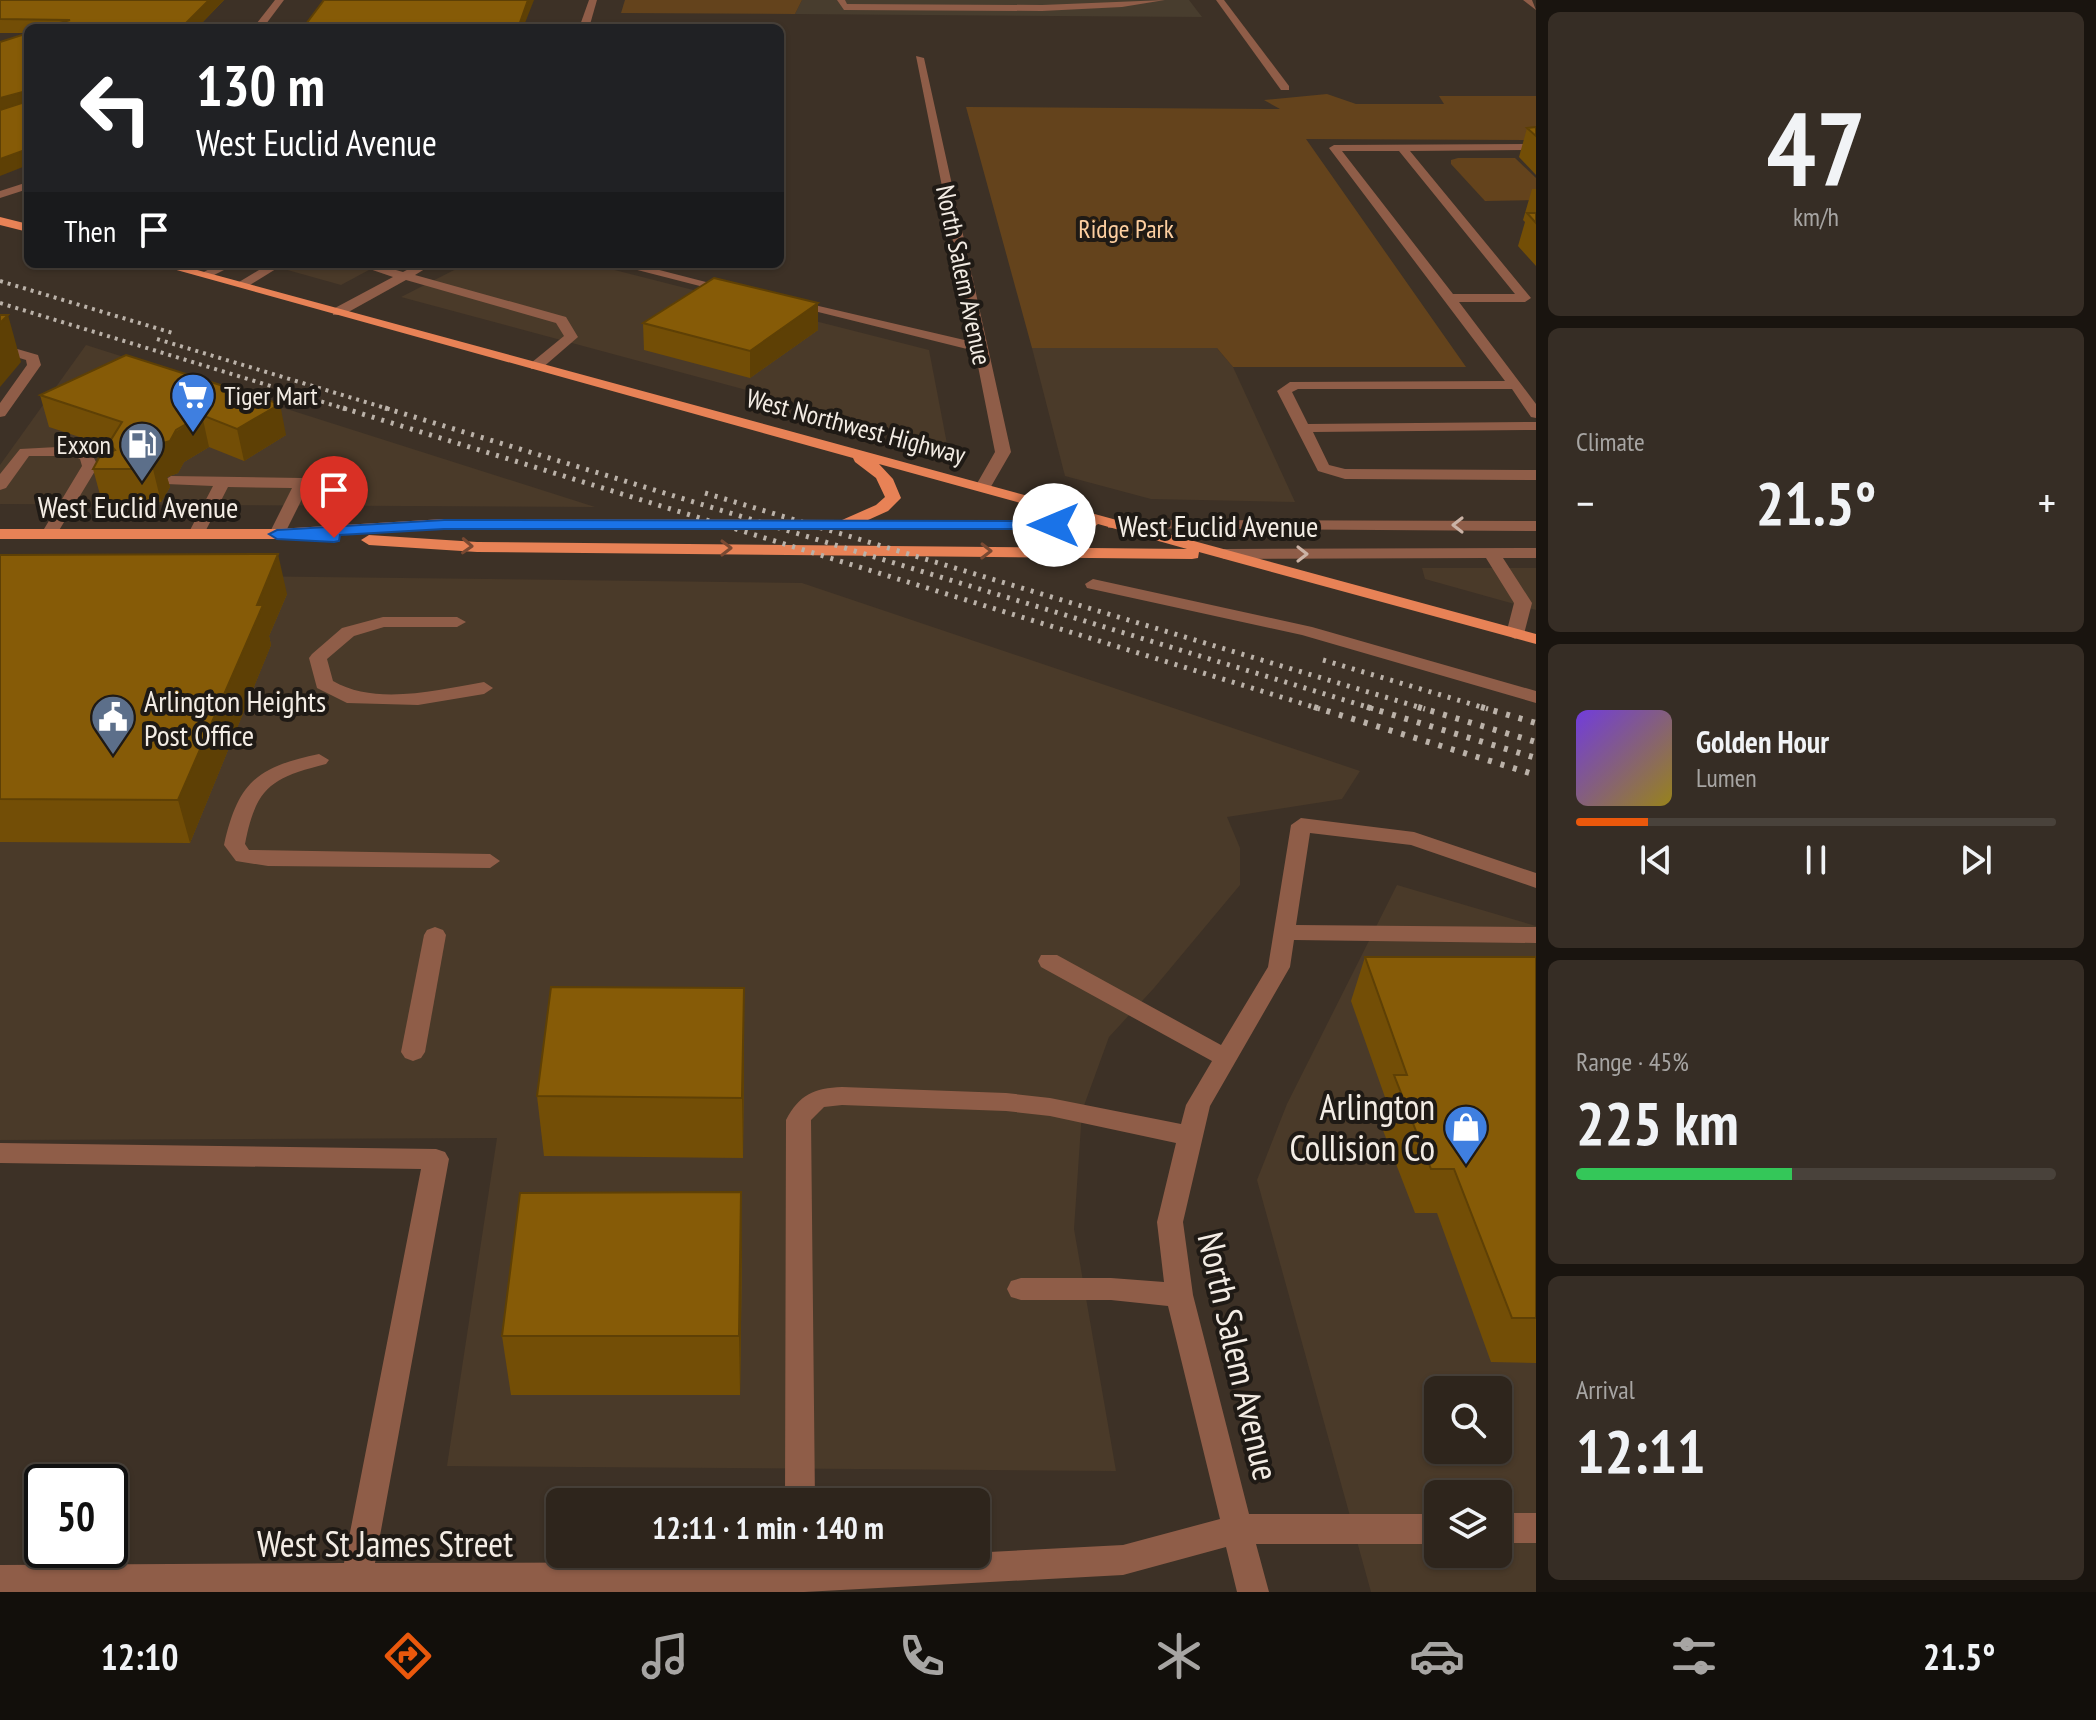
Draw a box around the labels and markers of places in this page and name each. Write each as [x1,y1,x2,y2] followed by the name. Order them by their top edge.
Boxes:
[169,371,217,434] supermarket icon: Tiger Mart
[224,379,318,412] place label: Tiger Mart
[118,420,166,483] fuel station icon: Exxon
[57,428,111,461] place label: Exxon
[300,456,368,538] pin
[144,681,326,754] place label: Arlington Heights Post Office
[89,693,137,756] public building icon: Arlington Heights Post Office
[1289,1083,1435,1171] place label: Arlington Collision Co
[1442,1103,1490,1166] shop icon: Arlington Collision Co

